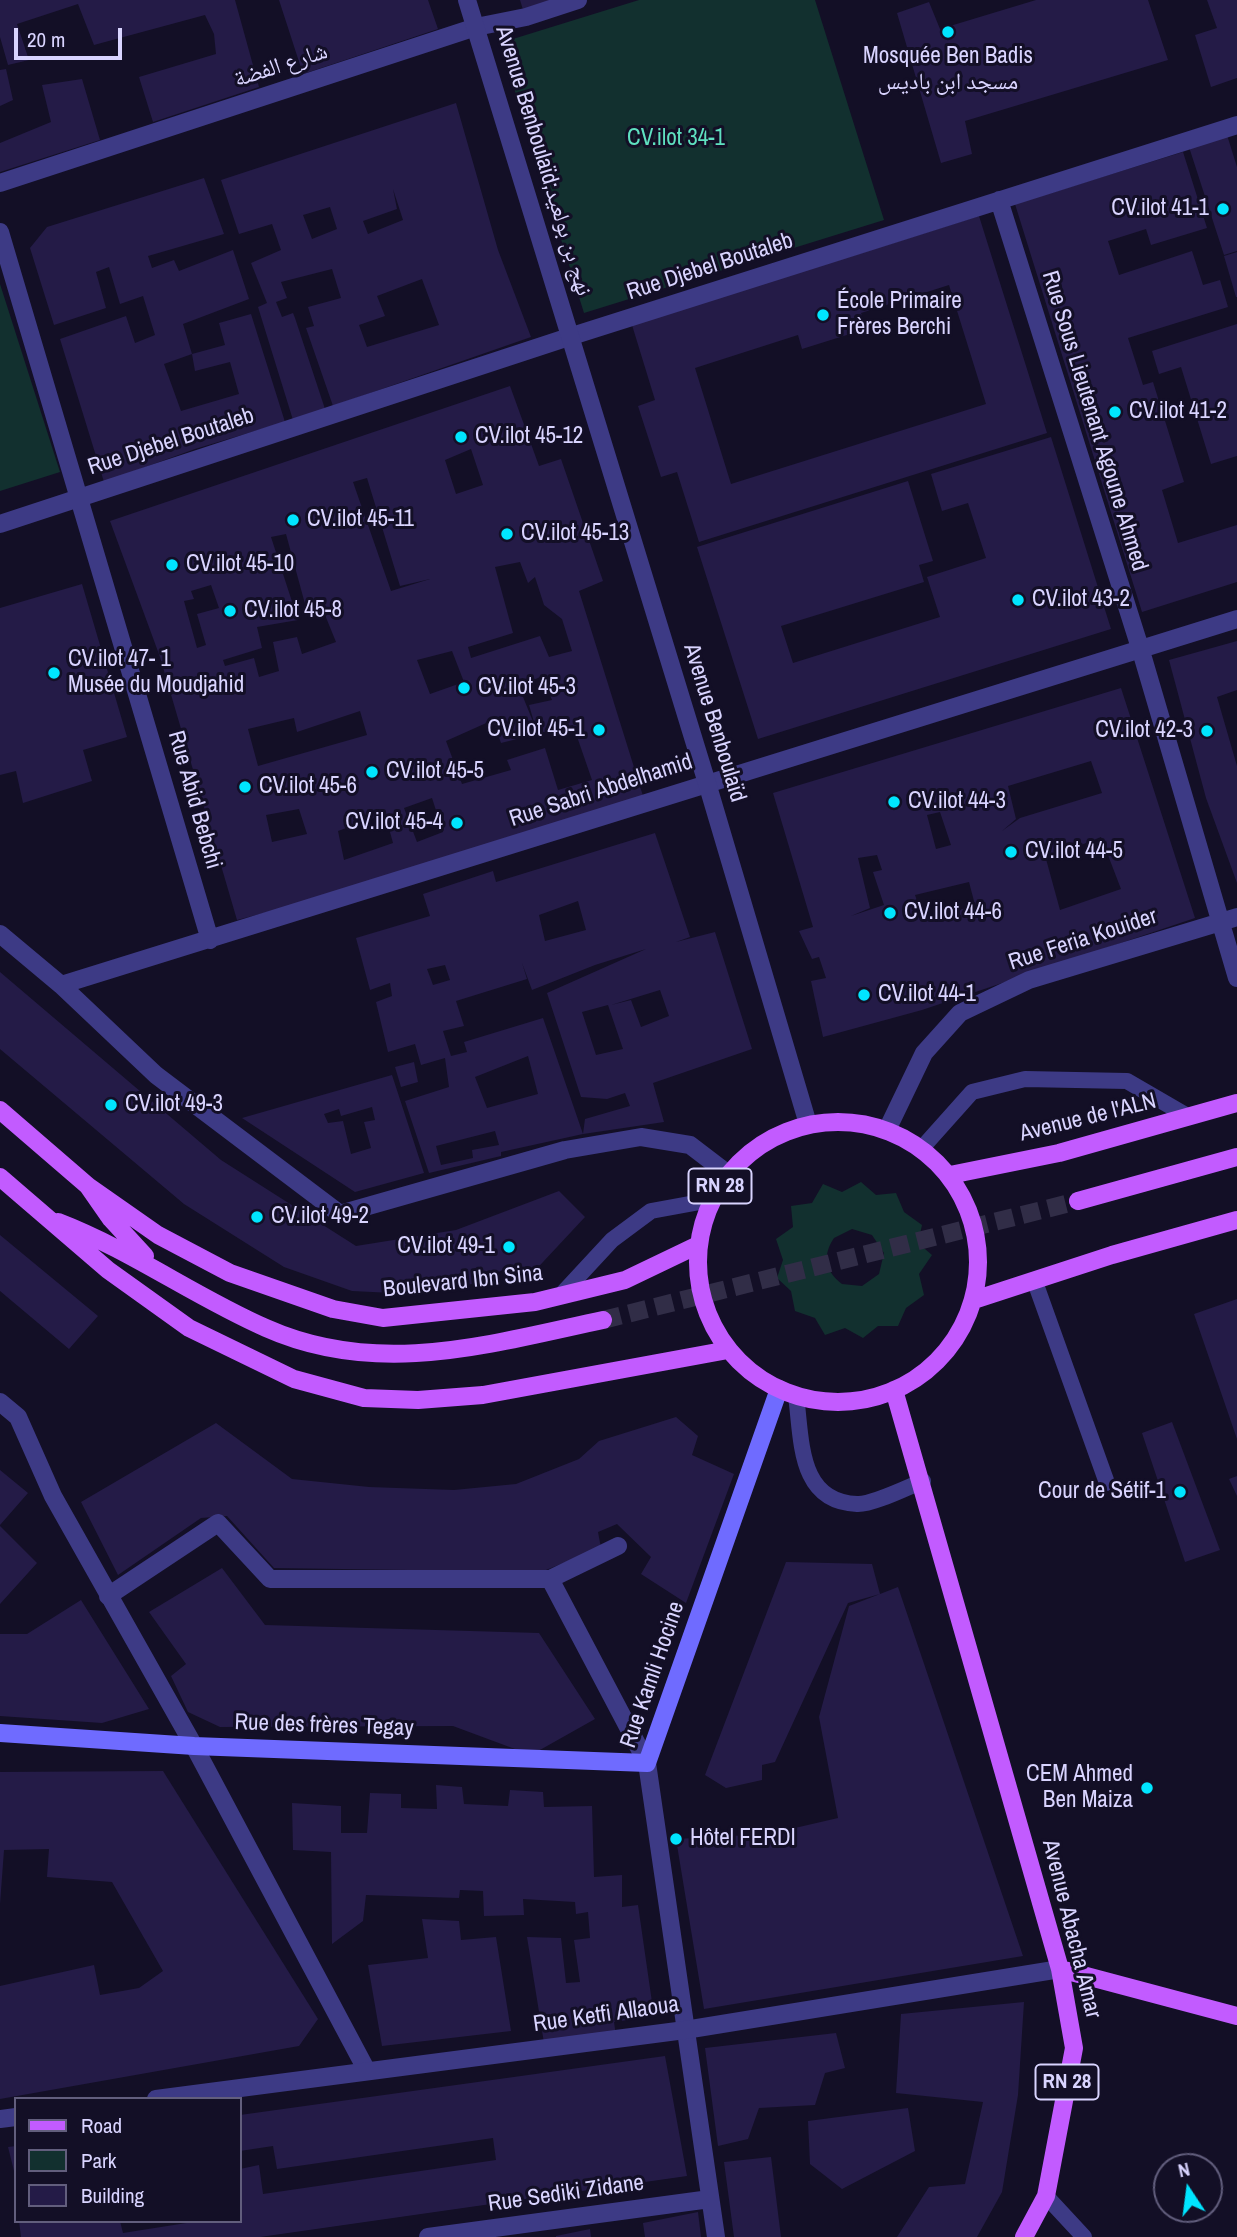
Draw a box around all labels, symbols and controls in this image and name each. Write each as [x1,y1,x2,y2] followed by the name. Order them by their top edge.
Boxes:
[18,14,126,58] scale bar
[489,23,597,299] street label: Avenue Benboulaïd;نهج بن بولعيد
[940,24,956,40] marker: Mosquée Ben Badis مسجد ابن باديس
[27,25,65,54] text: 20 m
[231,38,331,94] street label: شارع الفضة
[863,43,1033,97] place label: Mosquée Ben Badis مسجد ابن باديس
[627,125,725,153] park label: CV.ilot 34-1
[1111,195,1209,223] place label: CV.ilot 41-1
[1215,201,1231,217] marker: CV.ilot 41-1
[623,227,797,307] street label: Rue Djebel Boutaleb
[1035,268,1153,574] street label: Rue Sous Lieutenant Agoune Ahmed
[837,288,962,342] place label: École Primaire Frères Berchi
[815,307,831,323] marker: École Primaire Frères Berchi
[1129,398,1227,426] place label: CV.ilot 41-2
[84,402,258,482] street label: Rue Djebel Boutaleb
[1107,404,1123,420] marker: CV.ilot 41-2
[475,423,583,451] place label: CV.ilot 45-12
[453,429,469,445] marker: CV.ilot 45-12
[307,506,414,534] place label: CV.ilot 45-11
[285,512,301,528] marker: CV.ilot 45-11
[521,520,629,548] place label: CV.ilot 45-13
[499,526,515,542] marker: CV.ilot 45-13
[186,551,294,579] place label: CV.ilot 45-10
[164,557,180,573] marker: CV.ilot 45-10
[1032,586,1130,614] place label: CV.ilot 43-2
[1010,592,1026,608] marker: CV.ilot 43-2
[244,597,342,625] place label: CV.ilot 45-8
[222,603,238,619] marker: CV.ilot 45-8
[677,640,751,806] street label: Avenue Benboulaïd
[68,646,244,700] place label: CV.ilot 47- 1 Musée du Moudjahid
[46,665,62,681] marker: CV.ilot 47- 1 Musée du Moudjahid
[478,674,576,702] place label: CV.ilot 45-3
[456,680,472,696] marker: CV.ilot 45-3
[487,716,585,744] place label: CV.ilot 45-1
[1095,717,1193,745] place label: CV.ilot 42-3
[591,722,607,738] marker: CV.ilot 45-1
[1199,723,1215,739] marker: CV.ilot 42-3
[161,728,227,872] street label: Rue Abid Bebchi
[506,748,696,834] street label: Rue Sabri Abdelhamid
[386,758,484,786] place label: CV.ilot 45-5
[364,764,380,780] marker: CV.ilot 45-5
[259,773,357,801] place label: CV.ilot 45-6
[237,779,253,795] marker: CV.ilot 45-6
[908,788,1006,816] place label: CV.ilot 44-3
[886,794,902,810] marker: CV.ilot 44-3
[345,809,443,837] place label: CV.ilot 45-4
[449,815,465,831] marker: CV.ilot 45-4
[1025,838,1123,866] place label: CV.ilot 44-5
[1003,844,1019,860] marker: CV.ilot 44-5
[904,899,1002,927] place label: CV.ilot 44-6
[1005,903,1161,977] street label: Rue Feria Kouider
[882,905,898,921] marker: CV.ilot 44-6
[878,981,976,1009] place label: CV.ilot 44-1
[856,987,872,1003] marker: CV.ilot 44-1
[1017,1088,1159,1148] street label: Avenue de l'ALN
[125,1091,223,1119] place label: CV.ilot 49-3
[103,1097,119,1113] marker: CV.ilot 49-3
[688,1168,752,1204] road number: RN 28
[271,1203,369,1231] place label: CV.ilot 49-2
[249,1209,265,1225] marker: CV.ilot 49-2
[397,1233,495,1261] place label: CV.ilot 49-1
[501,1239,517,1255] marker: CV.ilot 49-1
[382,1260,544,1304] street label: Boulevard Ibn Sina
[1038,1478,1166,1506] place label: Cour de Sétif-1
[1172,1484,1188,1500] marker: Cour de Sétif-1
[615,1598,691,1752] street label: Rue Kamli Hocine
[234,1709,414,1743] street label: Rue des frères Tegay
[1026,1761,1133,1815] place label: CEM Ahmed Ben Maiza
[1139,1780,1155,1796] marker: CEM Ahmed Ben Maiza
[690,1825,796,1853] place label: Hôtel FERDI
[668,1831,684,1847] marker: Hôtel FERDI
[1035,1837,1107,2021] street label: Avenue Abacha Amar
[531,1991,681,2039] street label: Rue Ketfi Allaoua
[1036,2064,1098,2100] road number: RN 28
[14,2097,242,2223] legend
[81,2111,122,2140] text: Road
[81,2146,116,2175] text: Park
[1153,2153,1223,2223] north arrow
[1175,2156,1192,2183] text: N
[486,2169,646,2219] street label: Rue Sediki Zidane
[81,2181,144,2210] text: Building

